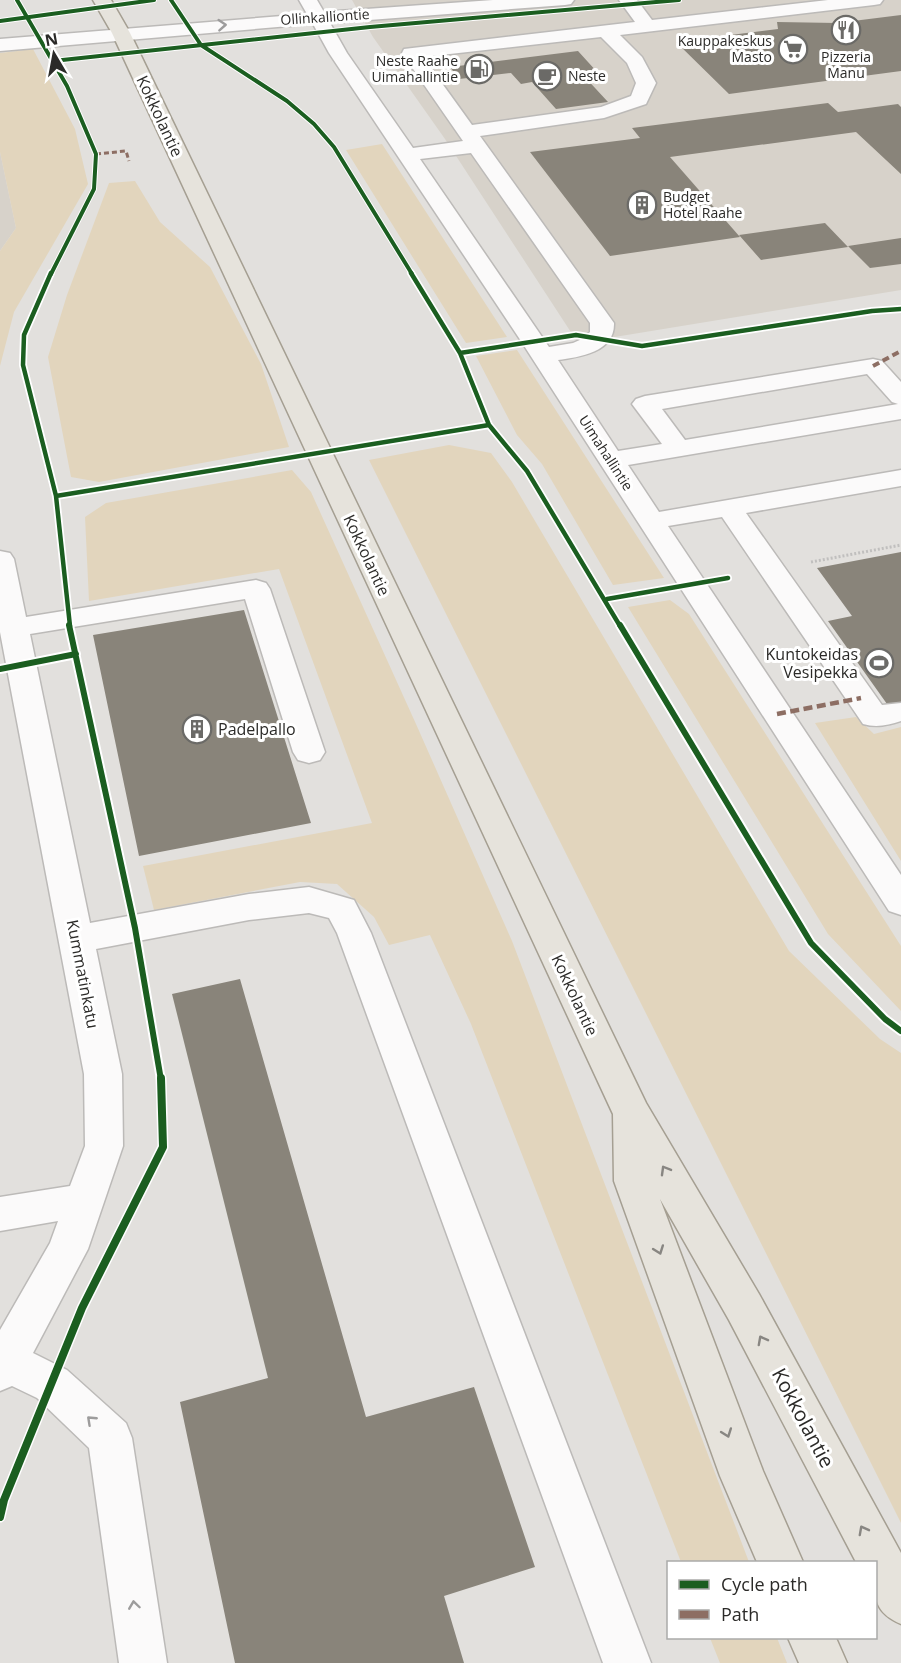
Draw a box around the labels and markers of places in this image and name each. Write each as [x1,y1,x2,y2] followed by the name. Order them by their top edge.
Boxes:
[830,14,862,46] restaurant icon: Pizzeria Manu
[678,31,772,66] place label: Kauppakeskus Masto
[777,33,809,65] supermarket icon: Kauppakeskus Masto
[821,47,871,82] place label: Pizzeria Manu
[372,51,458,86] place label: Neste Raahe Uimahallintie
[463,53,495,85] fuel station icon: Neste Raahe Uimahallintie
[531,60,563,92] cafe icon: Neste
[568,66,606,85] place label: Neste
[663,187,743,222] place label: Budget Hotel Raahe
[626,189,658,221] building icon: Budget Hotel Raahe
[766,643,858,683] place label: Kuntokeidas Vesipekka
[863,647,895,679] sports icon: Kuntokeidas Vesipekka
[181,713,213,745] building icon: Padelpallo
[218,718,296,740] place label: Padelpallo

